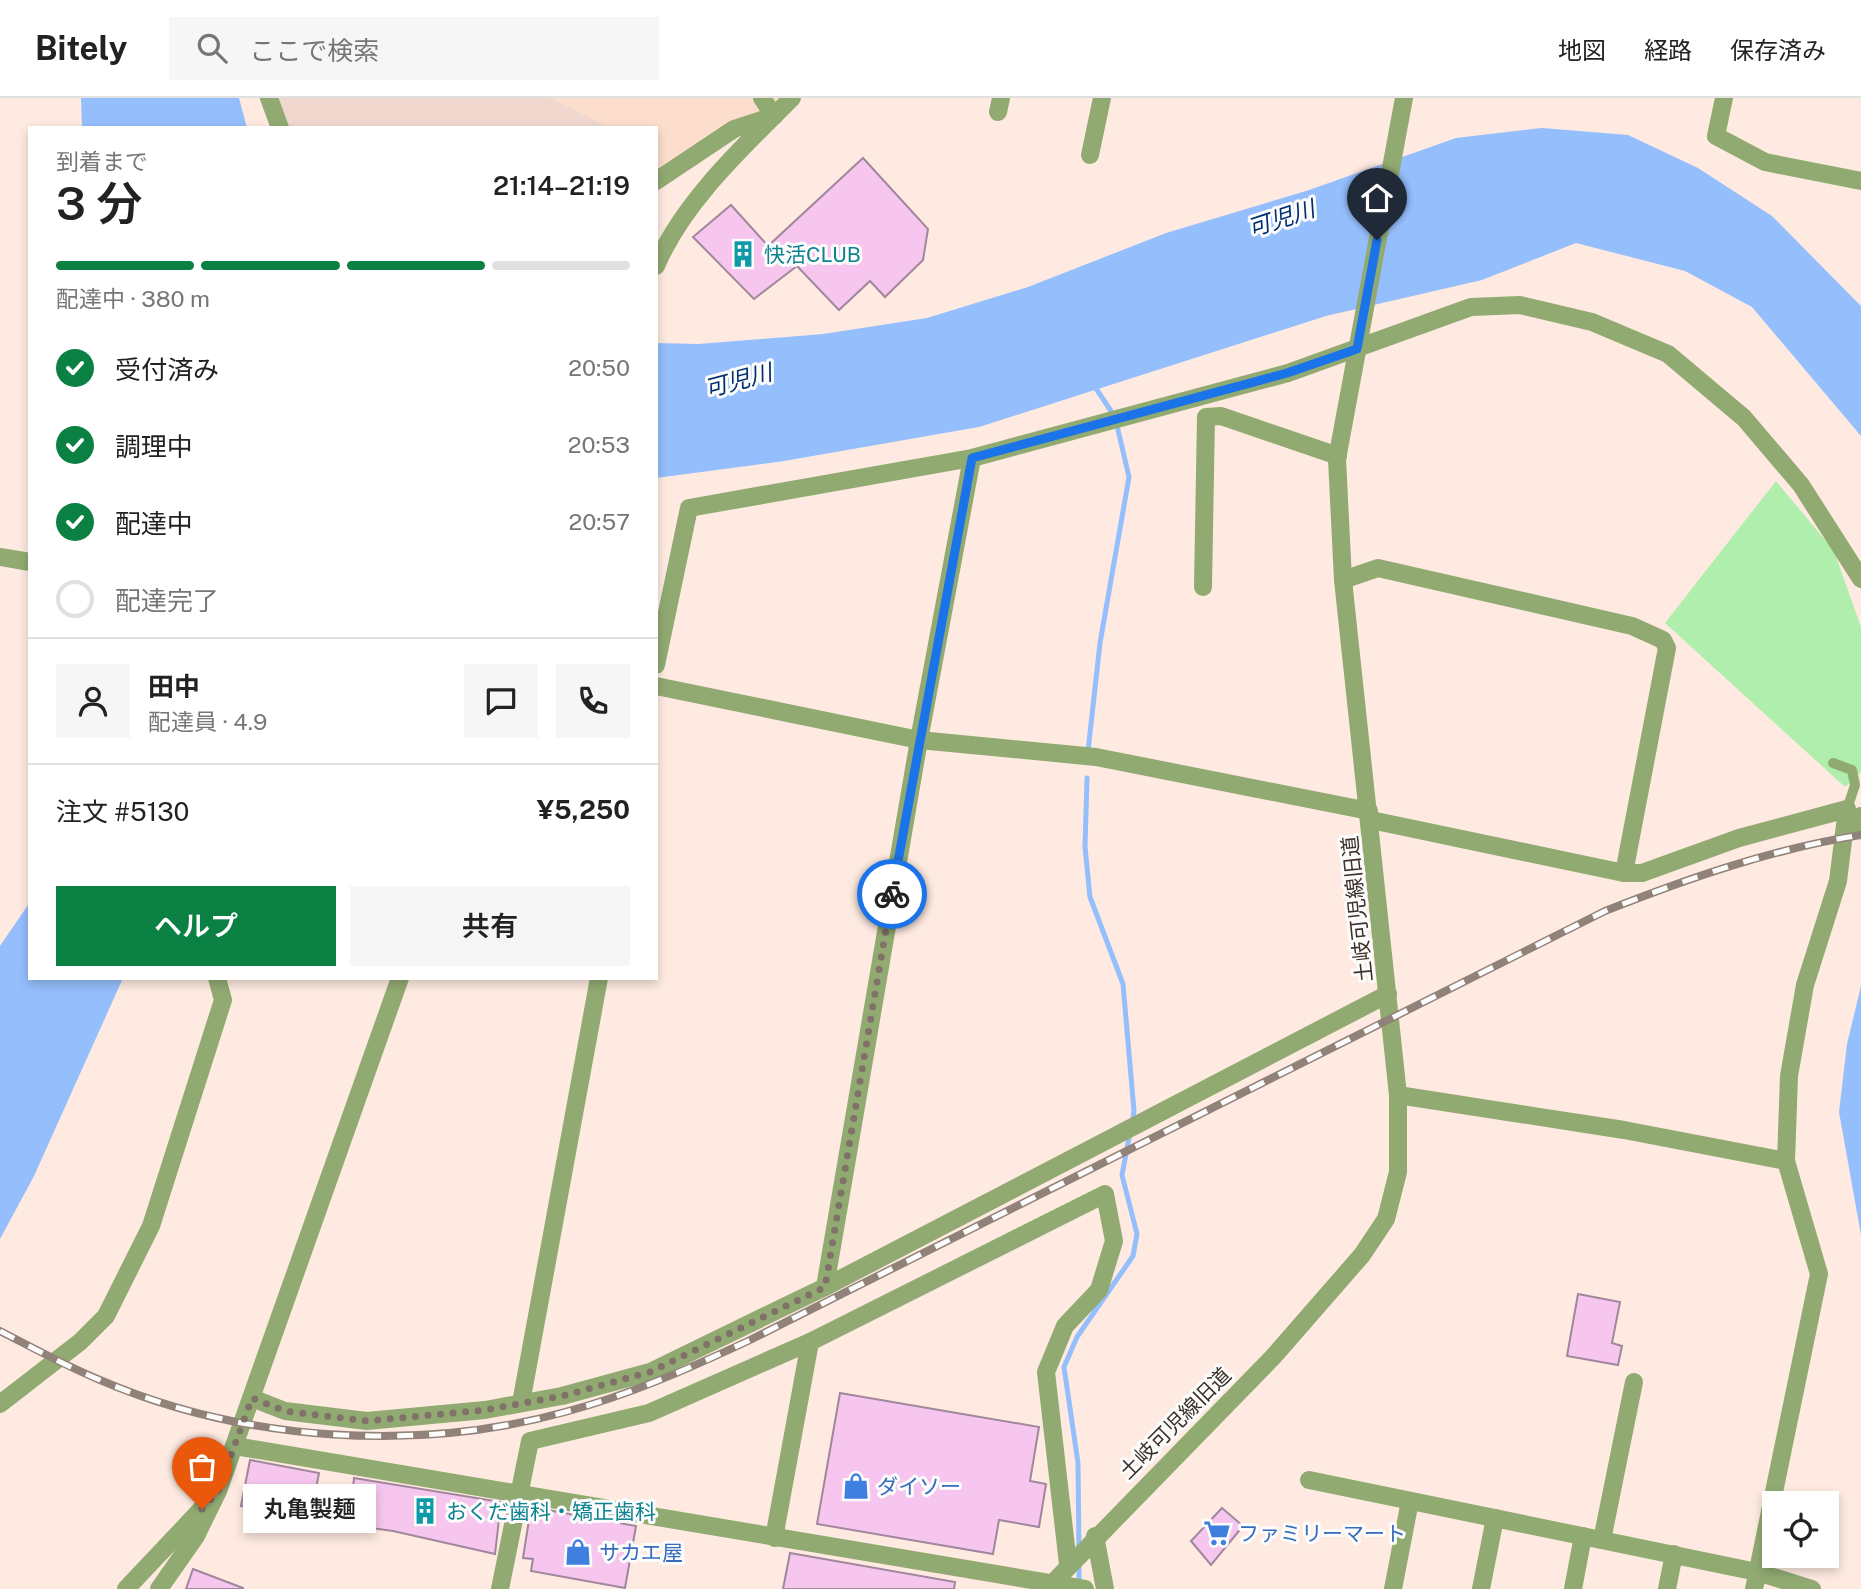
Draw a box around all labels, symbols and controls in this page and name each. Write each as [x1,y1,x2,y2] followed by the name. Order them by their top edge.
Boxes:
[169,17,659,80] search box
[35,29,127,67] text: Bitely
[193,29,231,67] icon: search
[249,35,379,66] text: ここで検索
[1558,36,1606,64] text: 地図
[1644,36,1692,64] text: 経路
[1730,36,1826,64] text: 保存済み
[56,148,148,175] text: 到着まで
[1347,168,1407,240] pin
[493,170,630,201] text: 21:14–21:19
[56,176,143,230] text: 3 分
[1358,179,1396,217] icon: home
[1244,194,1321,242] water label: 可児川
[728,239,758,269] building icon: 快活CLUB
[764,242,861,267] place label: 快活CLUB
[56,285,210,312] text: 配達中 · 380 m
[56,349,94,387] icon: check
[115,354,219,385] text: 受付済み
[568,354,630,381] text: 20:50
[701,357,778,402] water label: 可児川
[56,426,94,464] icon: check
[115,431,193,462] text: 調理中
[568,431,630,458] text: 20:53
[56,503,94,541] icon: check
[115,508,193,539] text: 配達中
[568,508,630,535] text: 20:57
[115,585,219,616] text: 配達完了
[56,664,130,738] button: person
[464,664,538,738] button: chat
[556,664,630,738] button: phone
[148,671,200,702] text: 田中
[148,708,267,735] text: 配達員 · 4.9
[537,794,630,825] text: ¥5,250
[56,796,189,827] text: 注文 #5130
[1337,835,1377,983] street label: 土岐可児線旧道
[857,859,927,929] courier
[873,875,911,913] icon: bike
[56,886,336,966] button: ヘルプ
[350,886,630,966] button: 共有
[1114,1362,1236,1484] street label: 土岐可児線旧道
[172,1437,232,1509] pin
[183,1448,221,1486] icon: bag
[841,1471,871,1501] shop icon: ダイソー
[877,1474,961,1499] place label: ダイソー
[244,1484,377,1534] callout: 丸亀製麺
[1762,1491,1839,1568] map controls
[1762,1491,1839,1568] button: locate
[264,1495,356,1522] text: 丸亀製麺
[410,1496,440,1526] building icon: おくだ歯科・矯正歯科
[446,1499,656,1524] place label: おくだ歯科・矯正歯科
[1202,1518,1232,1548] supermarket icon: ファミリーマート
[1238,1521,1406,1546] place label: ファミリーマート
[563,1537,593,1567] shop icon: サカエ屋
[599,1540,683,1565] place label: サカエ屋

